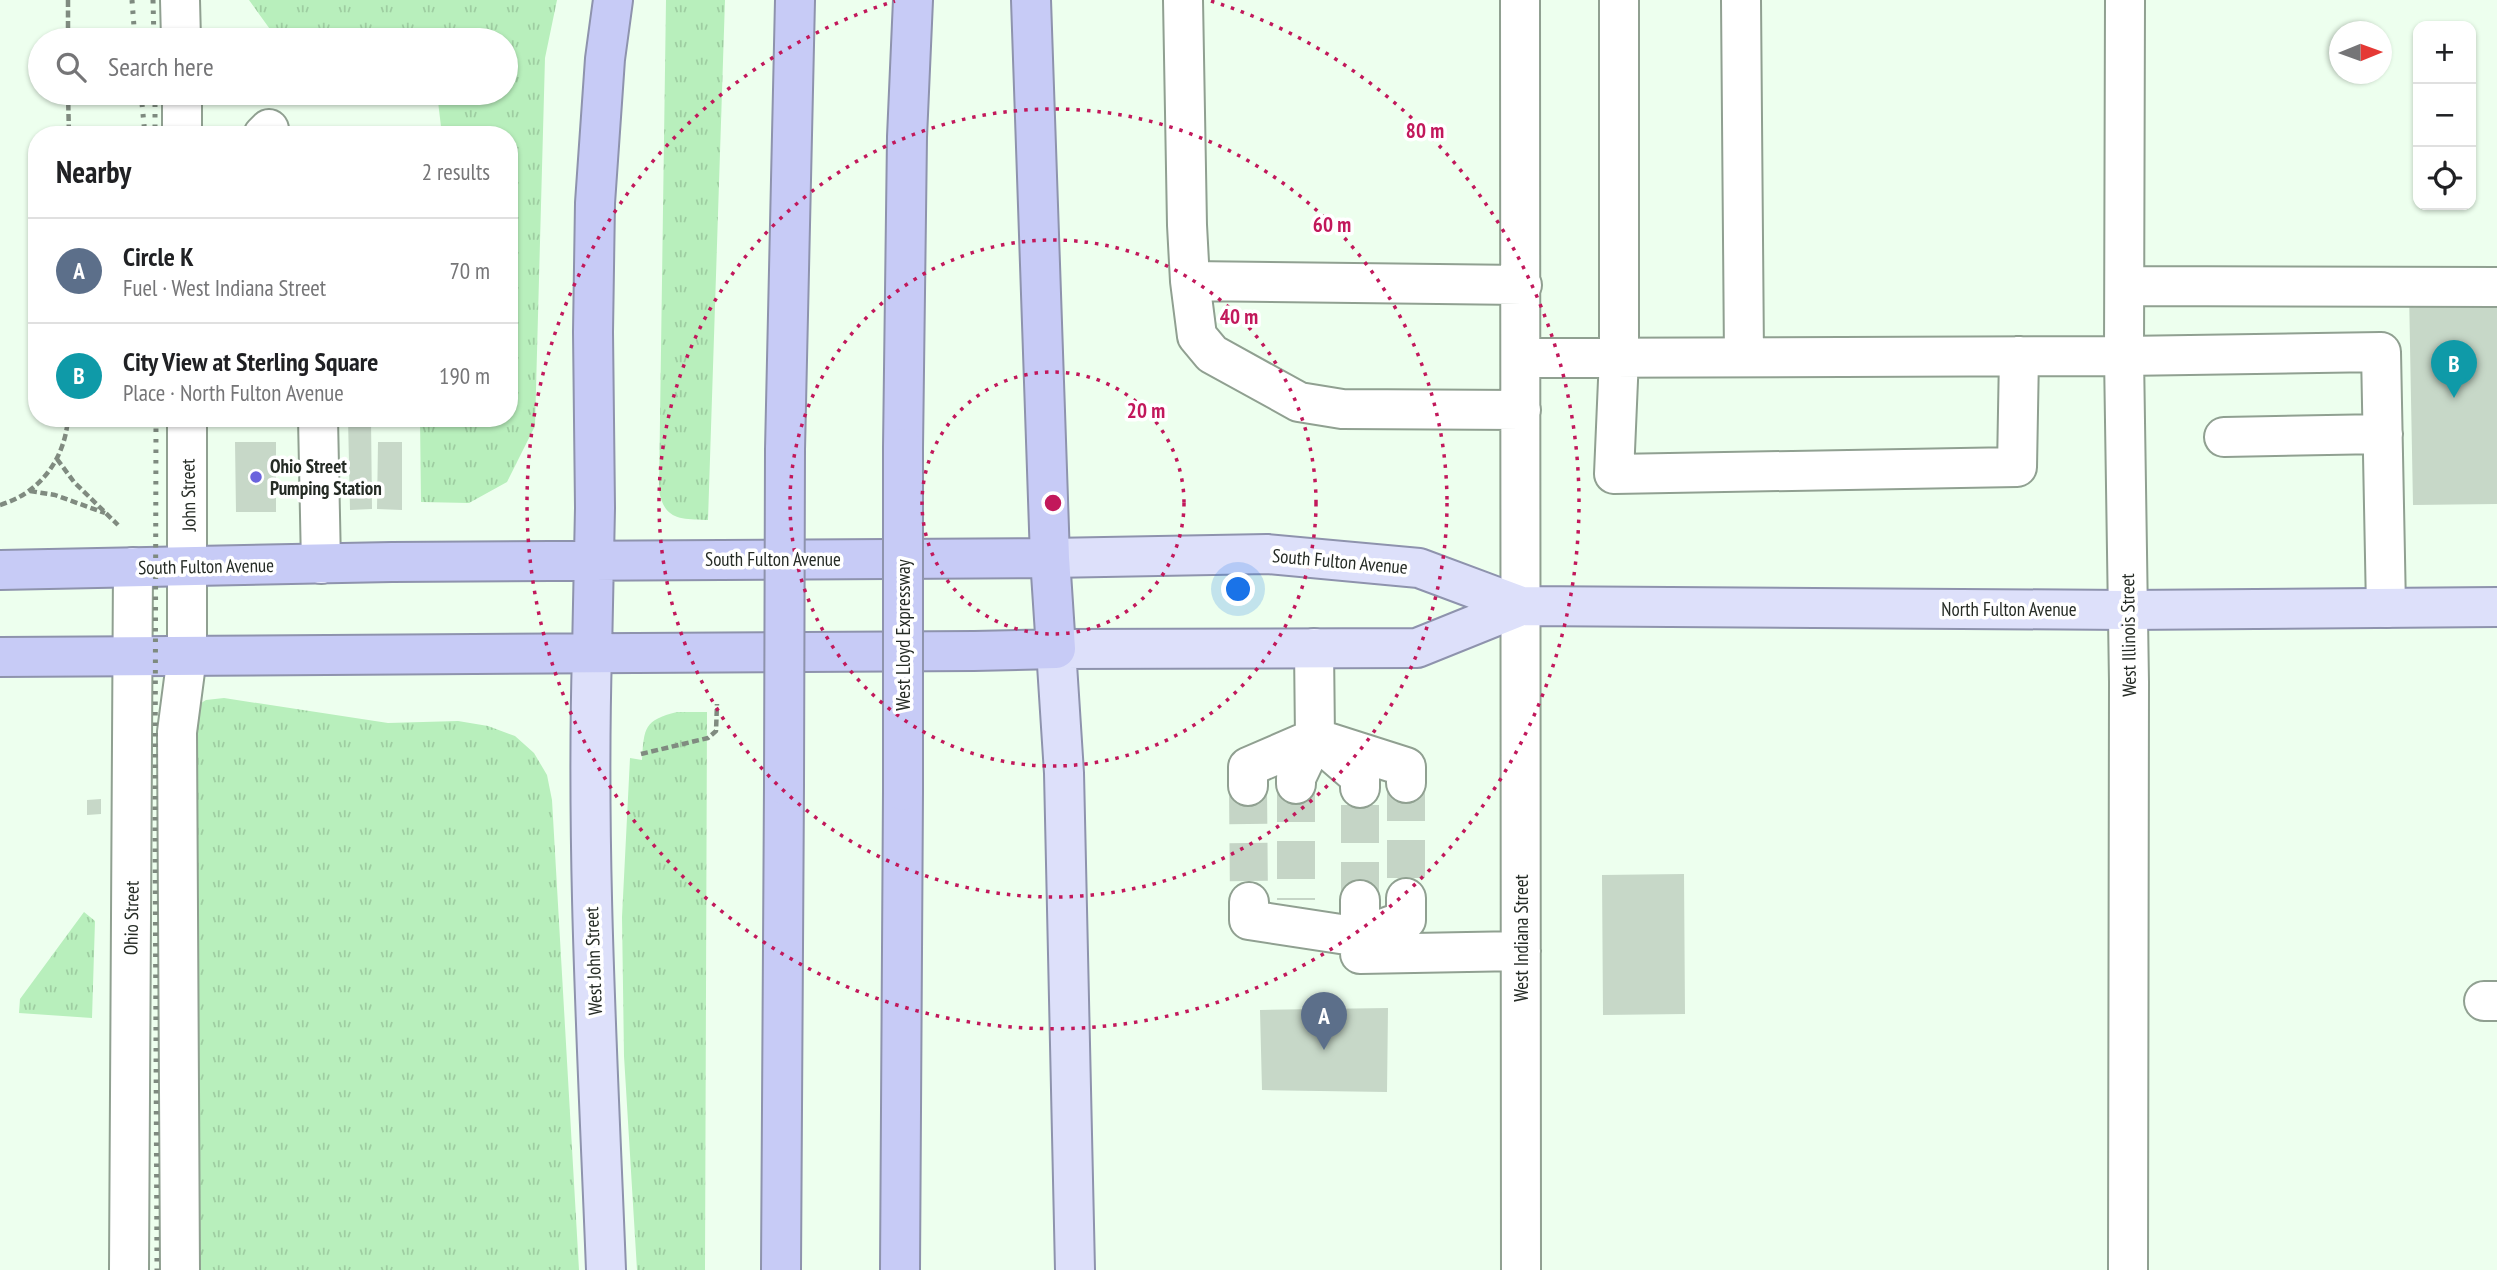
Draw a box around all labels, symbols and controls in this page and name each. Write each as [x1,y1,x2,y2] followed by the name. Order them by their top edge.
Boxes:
[2329,21,2392,84] north arrow
[2413,21,2476,210] map controls
[2413,21,2476,84] button: +
[28,28,518,105] search box
[52,48,90,86] icon: search
[108,50,214,83] text: Search here
[2413,84,2476,147] button: −
[1406,117,1444,144] text: 80 m
[2413,147,2476,210] button: locate
[56,152,131,191] text: Nearby
[422,157,490,186] text: 2 results
[1313,211,1351,238] text: 60 m
[123,240,194,273] text: Circle K
[73,256,85,285] text: A
[449,256,490,285] text: 70 m
[123,273,326,302] text: Fuel · West Indiana Street
[1220,303,1258,330] text: 40 m
[2431,340,2477,398] pin: B
[123,345,378,378] text: City View at Sterling Square
[73,361,85,390] text: B
[439,361,490,390] text: 190 m
[123,378,344,407] text: Place · North Fulton Avenue
[1127,397,1165,424] text: 20 m
[270,454,382,500] place label: Ohio Street Pumping Station
[175,458,201,533] street label: John Street
[248,469,264,485] marker: Ohio Street Pumping Station
[1041,491,1065,515] centre of rings
[1271,543,1409,579] street label: South Fulton Avenue
[705,547,841,571] street label: South Fulton Avenue
[138,553,274,579] street label: South Fulton Avenue
[891,558,915,711] street label: West Lloyd Expressway
[1221,572,1255,606] your location
[2115,572,2141,697] street label: West Illinois Street
[1941,597,2077,621] street label: North Fulton Avenue
[1509,873,1533,1002] street label: West Indiana Street
[118,880,144,955] street label: Ohio Street
[579,906,607,1016] street label: West John Street
[1301,992,1347,1050] pin: A

